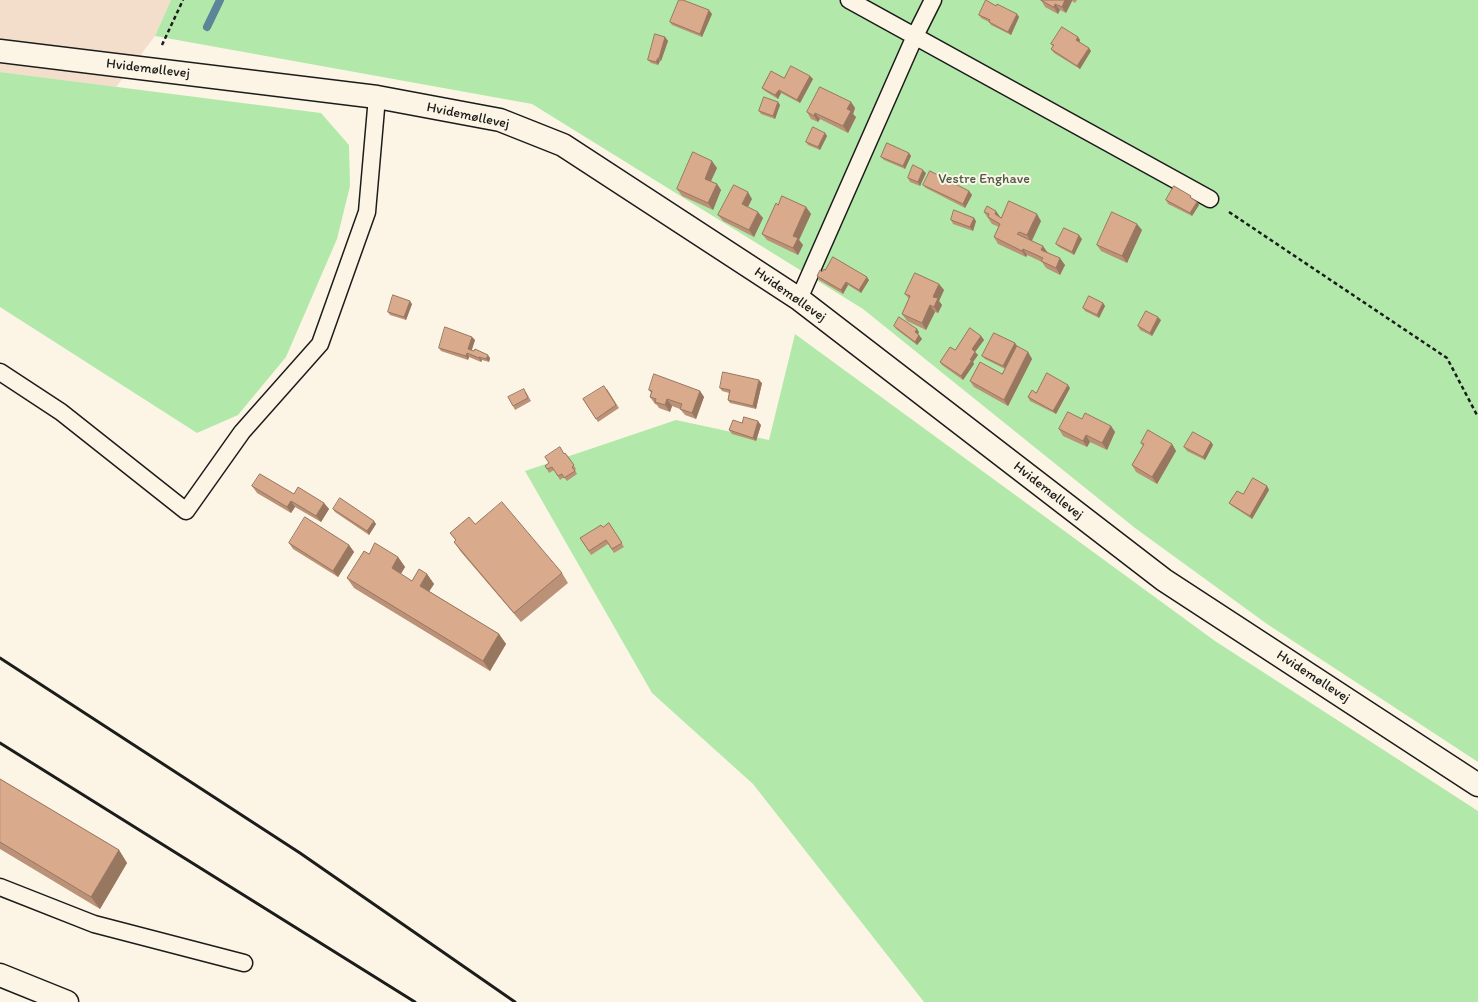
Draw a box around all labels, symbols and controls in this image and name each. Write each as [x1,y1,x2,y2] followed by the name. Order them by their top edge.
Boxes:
[105,56,191,82] street label: Hvidemøllevej
[425,99,511,133] street label: Hvidemøllevej
[938,171,1030,187] park label: Vestre Enghave
[751,264,829,326] street label: Hvidemøllevej
[1010,458,1086,524] street label: Hvidemøllevej
[1273,647,1353,707] street label: Hvidemøllevej

